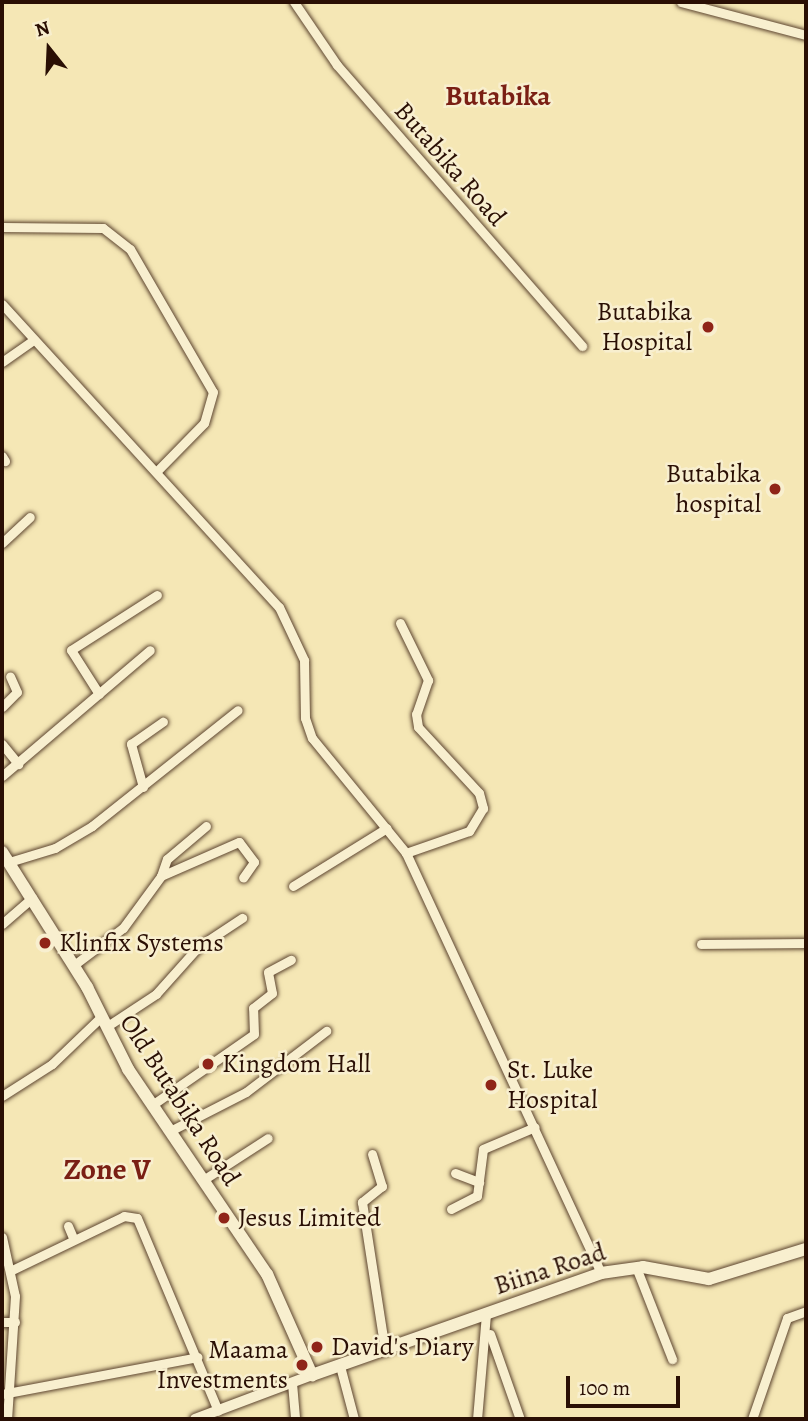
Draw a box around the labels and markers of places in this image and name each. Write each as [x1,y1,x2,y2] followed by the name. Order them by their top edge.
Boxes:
[597,296,692,358] place label: Butabika Hospital
[698,317,718,337] marker: Butabika Hospital
[666,458,761,520] place label: Butabika hospital
[767,481,783,497] marker: Butabika hospital
[59,927,224,959] place label: Klinfix Systems
[37,935,53,951] marker: Klinfix Systems
[222,1048,371,1080] place label: Kingdom Hall
[507,1054,598,1116] place label: St. Luke Hospital
[200,1056,216,1072] marker: Kingdom Hall
[481,1075,501,1095] marker: St. Luke Hospital
[238,1202,381,1234] place label: Jesus Limited
[216,1210,232,1226] marker: Jesus Limited
[331,1331,474,1363] place label: David's Diary
[157,1334,288,1396] place label: Maama Investments
[309,1339,325,1355] marker: David's Diary
[294,1357,310,1373] marker: Maama Investments

